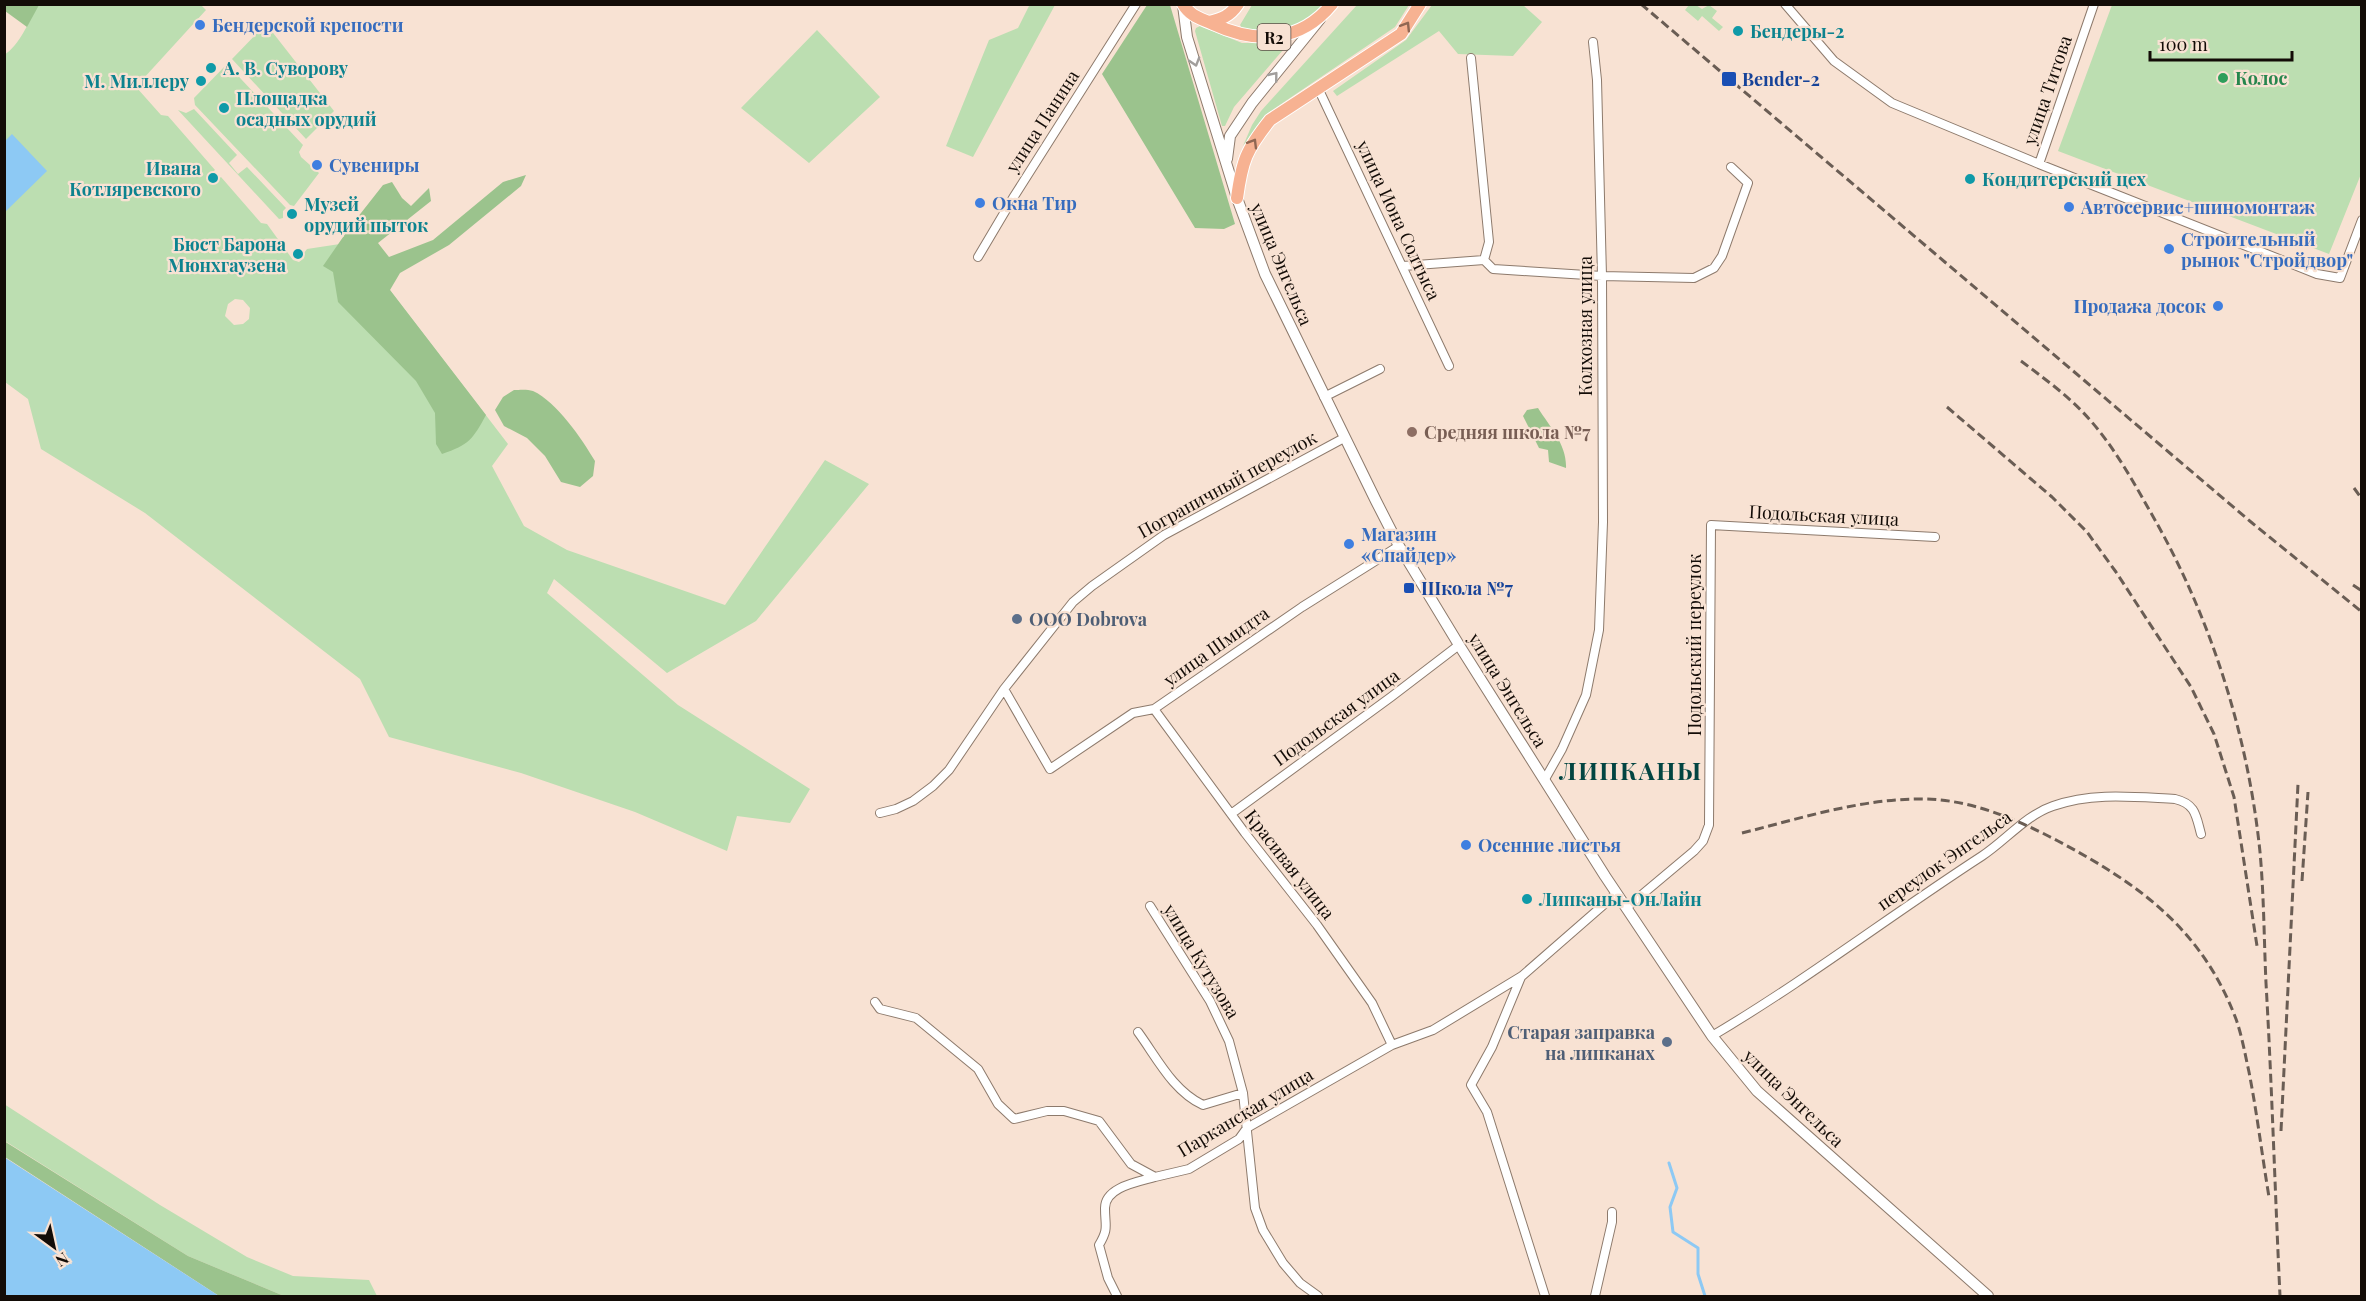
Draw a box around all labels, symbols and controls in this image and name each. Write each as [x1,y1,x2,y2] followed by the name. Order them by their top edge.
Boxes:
[212,13,404,37] place label: Бендерской крепости
[193,18,207,32] marker: Бендерской крепости
[1750,19,1844,43] place label: Бендеры-2
[1399,22,1411,32] one-way arrow
[1258,24,1290,50] road number: R2
[1731,24,1745,38] marker: Бендеры-2
[2150,24,2292,62] scale bar
[2017,32,2077,149] street label: улица Титова
[2159,32,2208,56] text: 100 m
[222,56,349,80] place label: А. В. Суворову
[1188,56,1200,67] one-way arrow
[204,61,218,75] marker: А. В. Суворову
[999,65,1084,178] street label: улица Панина
[2235,66,2288,90] place label: Колос
[1742,67,1820,91] place label: Bender-2
[84,69,190,93] place label: М. Миллеру
[1720,70,1738,88] marker: Bender-2
[2216,71,2230,85] marker: Колос
[1266,72,1277,83] one-way arrow
[194,74,208,88] marker: М. Миллеру
[236,86,377,131] place label: Площадка осадных орудий
[217,101,231,115] marker: Площадка осадных орудий
[1351,135,1447,304] street label: улица Иона Солтыса
[1246,139,1258,149] one-way arrow
[329,153,419,177] place label: Сувениры
[69,156,202,201] place label: Ивана Котляревского
[310,158,324,172] marker: Сувениры
[1982,167,2146,191] place label: Кондитерский цех
[206,171,220,185] marker: Ивана Котляревского
[1963,172,1977,186] marker: Кондитерский цех
[992,191,1077,215] place label: Окна Тир
[304,192,428,237] place label: Музей орудий пыток
[2080,195,2315,219] place label: Автосервис+шиномонтаж
[973,196,987,210] marker: Окна Тир
[1245,198,1319,329] street label: улица Энгельса
[2062,200,2076,214] marker: Автосервис+шиномонтаж
[285,207,299,221] marker: Музей орудий пыток
[2181,227,2353,272] place label: Строительный рынок "Стройдвор"
[168,232,287,277] place label: Бюст Барона Мюнхгаузена
[2162,242,2176,256] marker: Строительный рынок "Стройдвор"
[291,247,305,261] marker: Бюст Барона Мюнхгаузена
[1573,256,1597,396] street label: Колхозная улица
[2073,294,2206,318] place label: Продажа досок
[2211,299,2225,313] marker: Продажа досок
[1424,420,1591,444] place label: Средняя школа №7
[1133,425,1321,543] street label: Пограничный переулок
[1405,425,1419,439] marker: Средняя школа №7
[1748,499,1900,531] street label: Подольская улица
[1361,522,1456,567] place label: Магазин «Спайдер»
[1342,537,1356,551] marker: Магазин «Спайдер»
[1682,554,1706,736] street label: Подольский переулок
[1421,576,1514,600] place label: Школа №7
[1402,581,1416,595] marker: Школа №7
[1158,601,1274,692] street label: улица Шмидта
[1029,607,1148,631] place label: OOO Dobrova
[1010,612,1024,626] marker: OOO Dobrova
[1463,627,1553,752] street label: улица Энгельса
[1268,663,1404,771] street label: Подольская улица
[1558,754,1703,786] district label: ЛИПКАНЫ
[1240,804,1340,924] street label: Красивая улица
[1872,805,2016,915] street label: переулок Энгельса
[1478,833,1621,857] place label: Осенние листья
[1459,838,1473,852] marker: Осенние листья
[1538,887,1702,911] place label: Липканы-ОнЛайн
[1520,892,1534,906] marker: Липканы-ОнЛайн
[1158,898,1246,1023] street label: улица Кутузова
[1507,1020,1656,1065] place label: Старая заправка на липканах
[1660,1035,1674,1049] marker: Старая заправка на липканах
[1738,1043,1849,1152] street label: улица Энгельса
[1173,1062,1317,1162] street label: Парканская улица
[24,1217,84,1277] north arrow
[52,1248,73,1272] text: N

